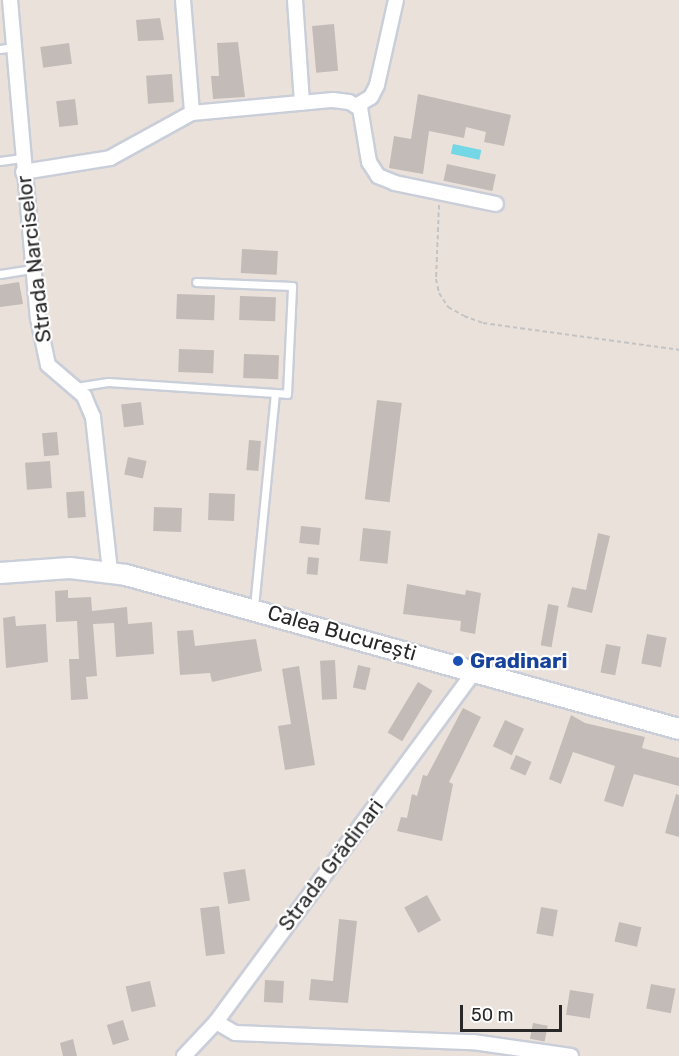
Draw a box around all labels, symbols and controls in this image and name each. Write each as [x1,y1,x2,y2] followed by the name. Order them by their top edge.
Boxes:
[11,174,57,344] street label: Strada Narciselor
[265,600,419,666] street label: Calea București
[470,648,568,674] place label: Gradinari
[451,654,465,668] marker: Gradinari
[273,794,389,936] street label: Strada Grădinari
[463,993,565,1031] scale bar
[471,1004,514,1026] text: 50 m

